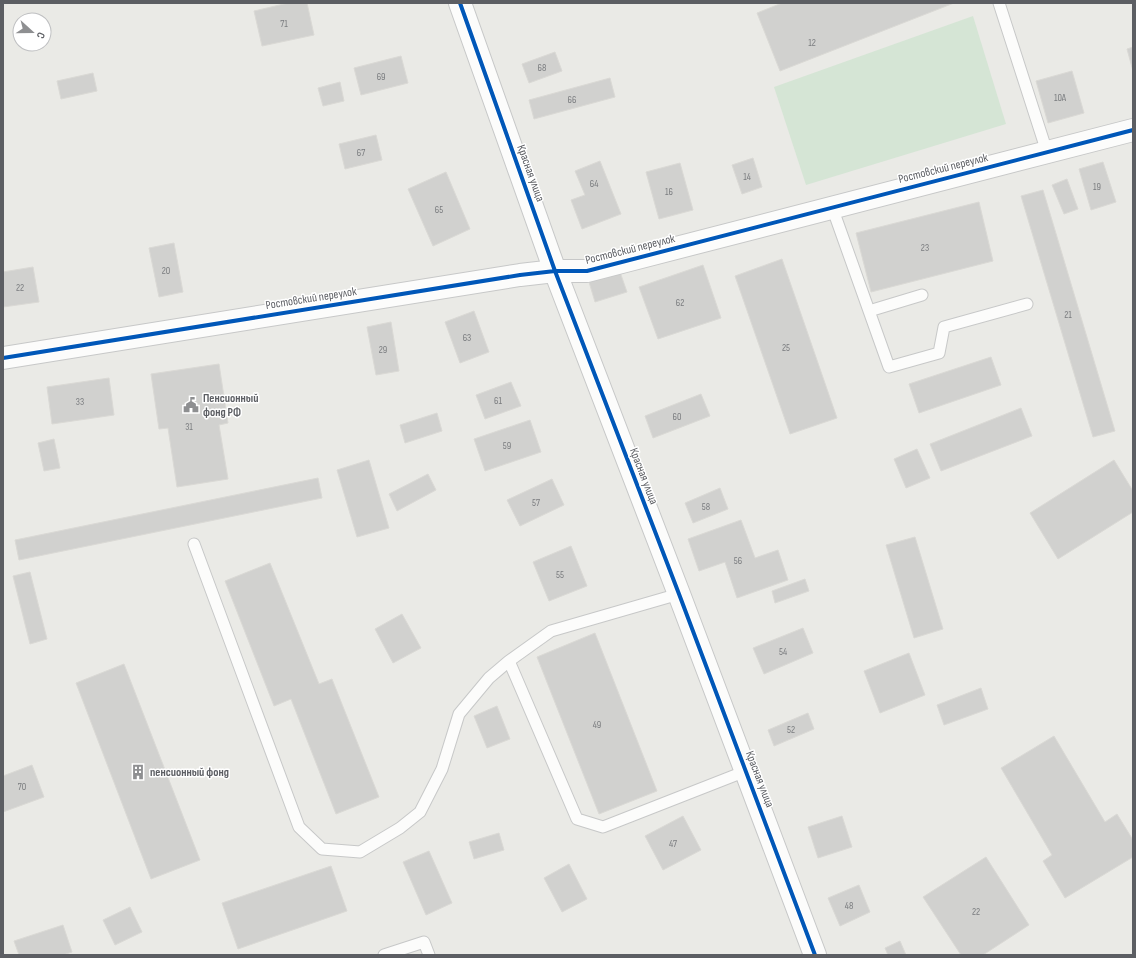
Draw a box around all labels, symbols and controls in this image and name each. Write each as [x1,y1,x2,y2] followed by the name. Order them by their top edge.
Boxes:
[12,12,52,52] north arrow
[280,18,288,30] house number: 71
[34,30,48,41] text: С
[808,37,816,49] house number: 12
[538,62,546,74] house number: 68
[377,71,385,83] house number: 69
[1054,92,1067,104] house number: 10А
[568,94,576,106] house number: 66
[513,143,548,204] street label: Красная улица
[357,147,365,159] house number: 67
[897,150,990,187] street label: Ростовский переулок
[743,171,751,183] house number: 14
[590,178,598,190] house number: 64
[1093,181,1101,193] house number: 19
[665,186,673,198] house number: 16
[435,204,443,216] house number: 65
[584,231,677,268] street label: Ростовский переулок
[921,242,929,254] house number: 23
[162,265,170,277] house number: 20
[16,282,24,294] house number: 22
[265,284,358,313] street label: Ростовский переулок
[676,297,684,309] house number: 62
[1064,309,1072,321] house number: 21
[463,332,471,344] house number: 63
[782,342,790,354] house number: 25
[379,344,387,356] house number: 29
[203,391,258,420] place label: Пенсионный фонд РФ
[494,395,502,407] house number: 61
[76,396,84,408] house number: 33
[182,396,200,414] public building icon: Пенсионный фонд РФ
[673,411,681,423] house number: 60
[185,421,193,433] house number: 31
[503,440,511,452] house number: 59
[626,446,661,507] street label: Красная улица
[532,497,540,509] house number: 57
[702,501,710,513] house number: 58
[734,555,742,567] house number: 56
[556,569,564,581] house number: 55
[779,646,787,658] house number: 54
[593,719,601,731] house number: 49
[787,724,795,736] house number: 52
[742,749,777,810] street label: Красная улица
[129,763,147,781] building icon: пенсионный фонд
[150,765,229,780] place label: пенсионный фонд
[18,781,26,793] house number: 70
[669,838,677,850] house number: 47
[845,900,853,912] house number: 48
[972,906,980,918] house number: 22

